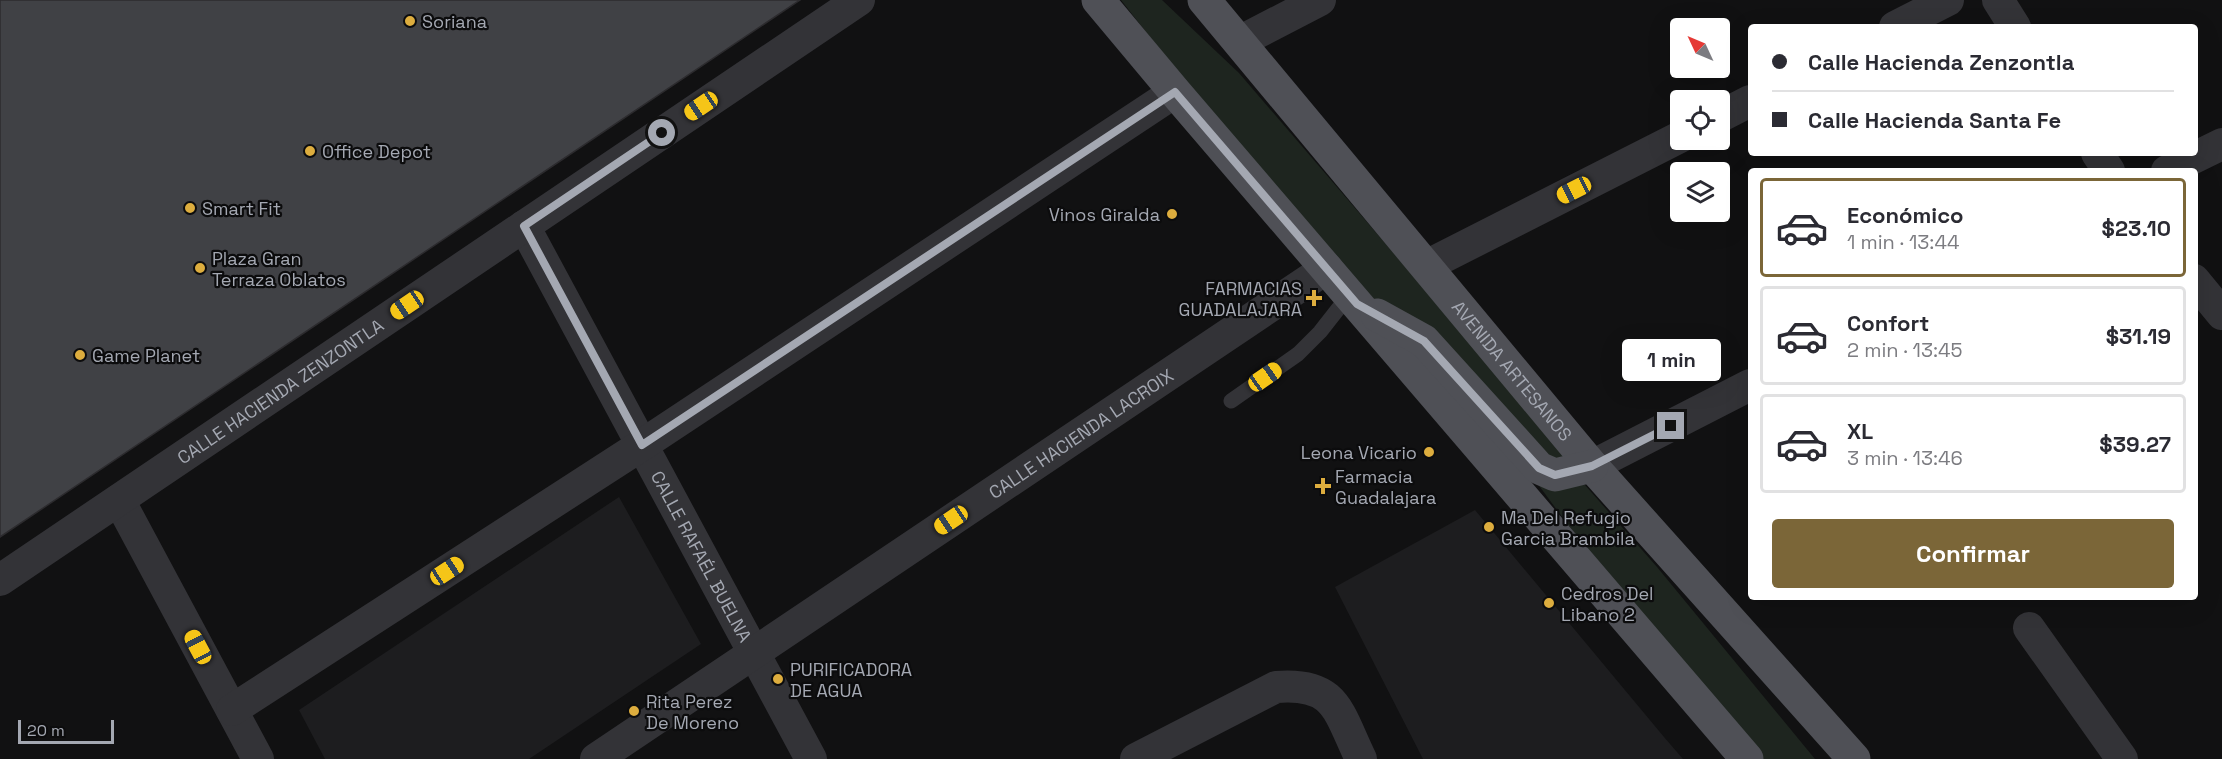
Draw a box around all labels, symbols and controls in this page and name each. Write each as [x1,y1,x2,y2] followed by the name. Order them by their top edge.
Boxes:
[422,10,487,33] place label: Soriana
[403,14,417,28] marker: Soriana
[1670,18,1730,78] north arrow
[1670,18,1730,222] map controls
[1808,48,2074,76] text: Calle Hacienda Zenzontla
[681,88,721,124] car
[1670,90,1730,150] button: locate
[1808,106,2061,134] text: Calle Hacienda Santa Fe
[648,119,675,146] route start
[322,140,431,163] place label: Office Depot
[303,144,317,158] marker: Office Depot
[1670,162,1730,222] button: layers
[1554,174,1594,206] car
[202,197,281,220] place label: Smart Fit
[183,201,197,215] marker: Smart Fit
[1775,201,1829,255] icon: car
[1847,201,1964,229] text: Económico
[1049,203,1160,226] place label: Vinos Giralda
[1165,207,1179,221] marker: Vinos Giralda
[2102,214,2171,242] text: $23.10
[1847,229,1959,255] text: 1 min · 13:44
[212,247,346,291] place label: Plaza Gran Terraza Oblatos
[193,261,207,275] marker: Plaza Gran Terraza Oblatos
[1179,277,1302,321] place label: FARMACIAS GUADALAJARA
[387,287,427,323] car
[1307,291,1321,305] marker: FARMACIAS GUADALAJARA
[1447,295,1578,445] street label: AVENIDA ARTESANOS
[1775,309,1829,363] icon: car
[1847,309,1929,337] text: Confort
[173,313,388,469] street label: CALLE HACIENDA ZENZONTLA
[2106,322,2171,350] text: $31.19
[1847,337,1963,363] text: 2 min · 13:45
[1622,339,1720,381] callout: 1 min
[92,344,200,367] place label: Game Planet
[1647,347,1696,373] text: 1 min
[73,348,87,362] marker: Game Planet
[1245,359,1285,395] car
[984,363,1178,504] street label: CALLE HACIENDA LACROIX
[1657,412,1684,439] route end
[1775,417,1829,471] icon: car
[1847,417,1873,445] text: XL
[2099,430,2171,458] text: $39.27
[1301,441,1417,464] place label: Leona Vicario
[1422,445,1436,459] marker: Leona Vicario
[1847,445,1963,471] text: 3 min · 13:46
[1335,465,1436,509] place label: Farmacia Guadalajara
[646,466,757,646] street label: CALLE RAFAÉL BUELNA
[1316,479,1330,493] marker: Farmacia Guadalajara
[931,502,971,538] car
[1501,506,1635,550] place label: Ma Del Refugio Garcia Brambila
[1772,519,2174,588] button: Confirmar
[1482,520,1496,534] marker: Ma Del Refugio Garcia Brambila
[427,554,467,588] car
[1561,582,1654,626] place label: Cedros Del Libano 2
[1542,596,1556,610] marker: Cedros Del Libano 2
[182,627,214,667] car
[790,658,912,702] place label: PURIFICADORA DE AGUA
[771,672,785,686] marker: PURIFICADORA DE AGUA
[646,690,739,734] place label: Rita Perez De Moreno
[627,704,641,718] marker: Rita Perez De Moreno
[18,717,114,744] scale bar
[27,720,65,741] text: 20 m

